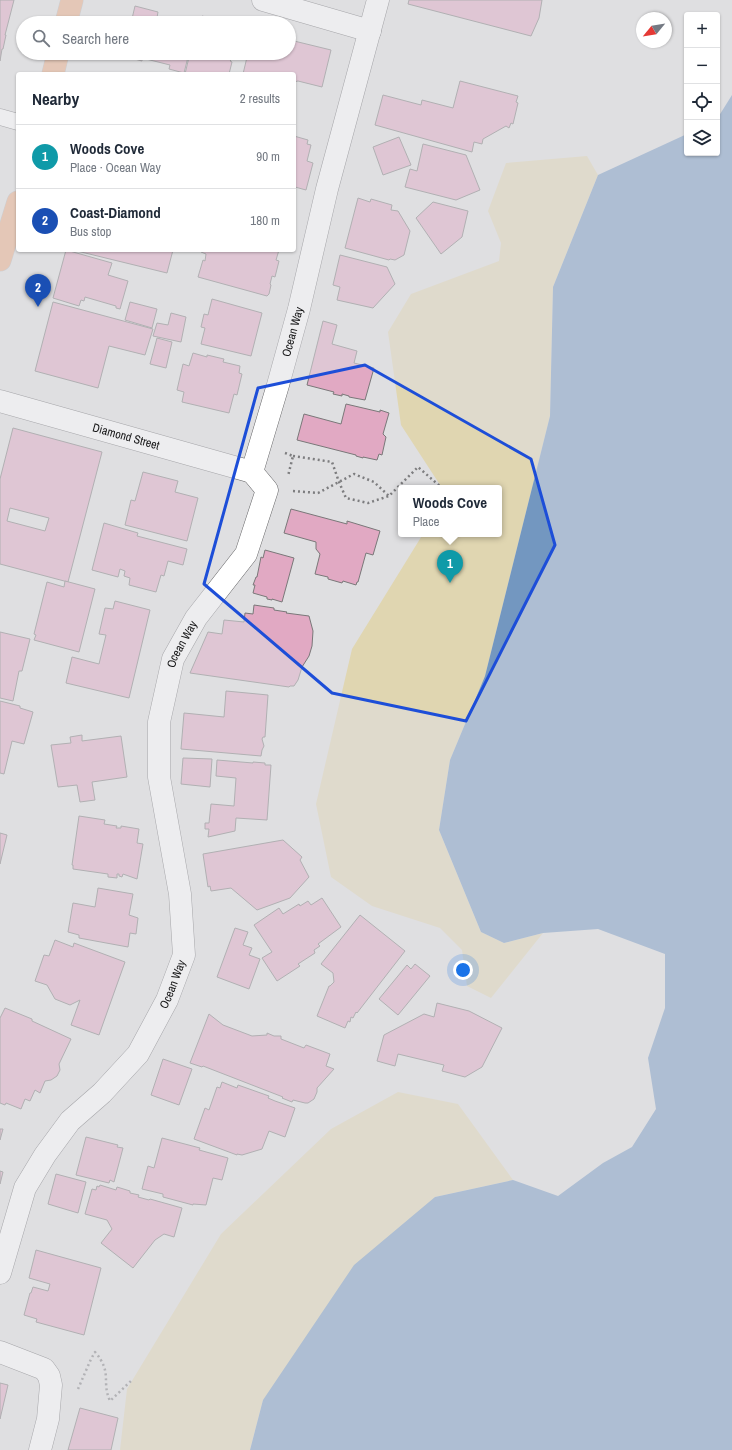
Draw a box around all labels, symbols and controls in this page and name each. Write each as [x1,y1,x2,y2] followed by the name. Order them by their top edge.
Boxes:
[636,12,672,48] north arrow
[684,12,720,156] map controls
[684,12,720,48] button: +
[16,16,296,60] search box
[30,27,52,49] icon: search
[62,28,129,49] text: Search here
[684,48,720,84] button: −
[684,84,720,120] button: locate
[32,87,79,110] text: Nearby
[240,90,280,107] text: 2 results
[684,120,720,156] button: layers
[70,138,144,159] text: Woods Cove
[42,148,48,165] text: 1
[256,148,280,165] text: 90 m
[70,159,161,176] text: Place · Ocean Way
[70,202,161,223] text: Coast-Diamond
[42,212,48,229] text: 2
[250,212,280,229] text: 180 m
[70,223,111,240] text: Bus stop
[25,274,51,307] pin: 2
[278,305,307,359] street label: Ocean Way
[91,419,162,454] street label: Diamond Street
[398,485,502,537] popup
[413,492,487,513] text: Woods Cove
[413,513,440,530] text: Place
[437,550,463,583] pin: 1
[163,618,201,669] street label: Ocean Way
[156,958,189,1012] street label: Ocean Way
[453,960,473,980] your location

